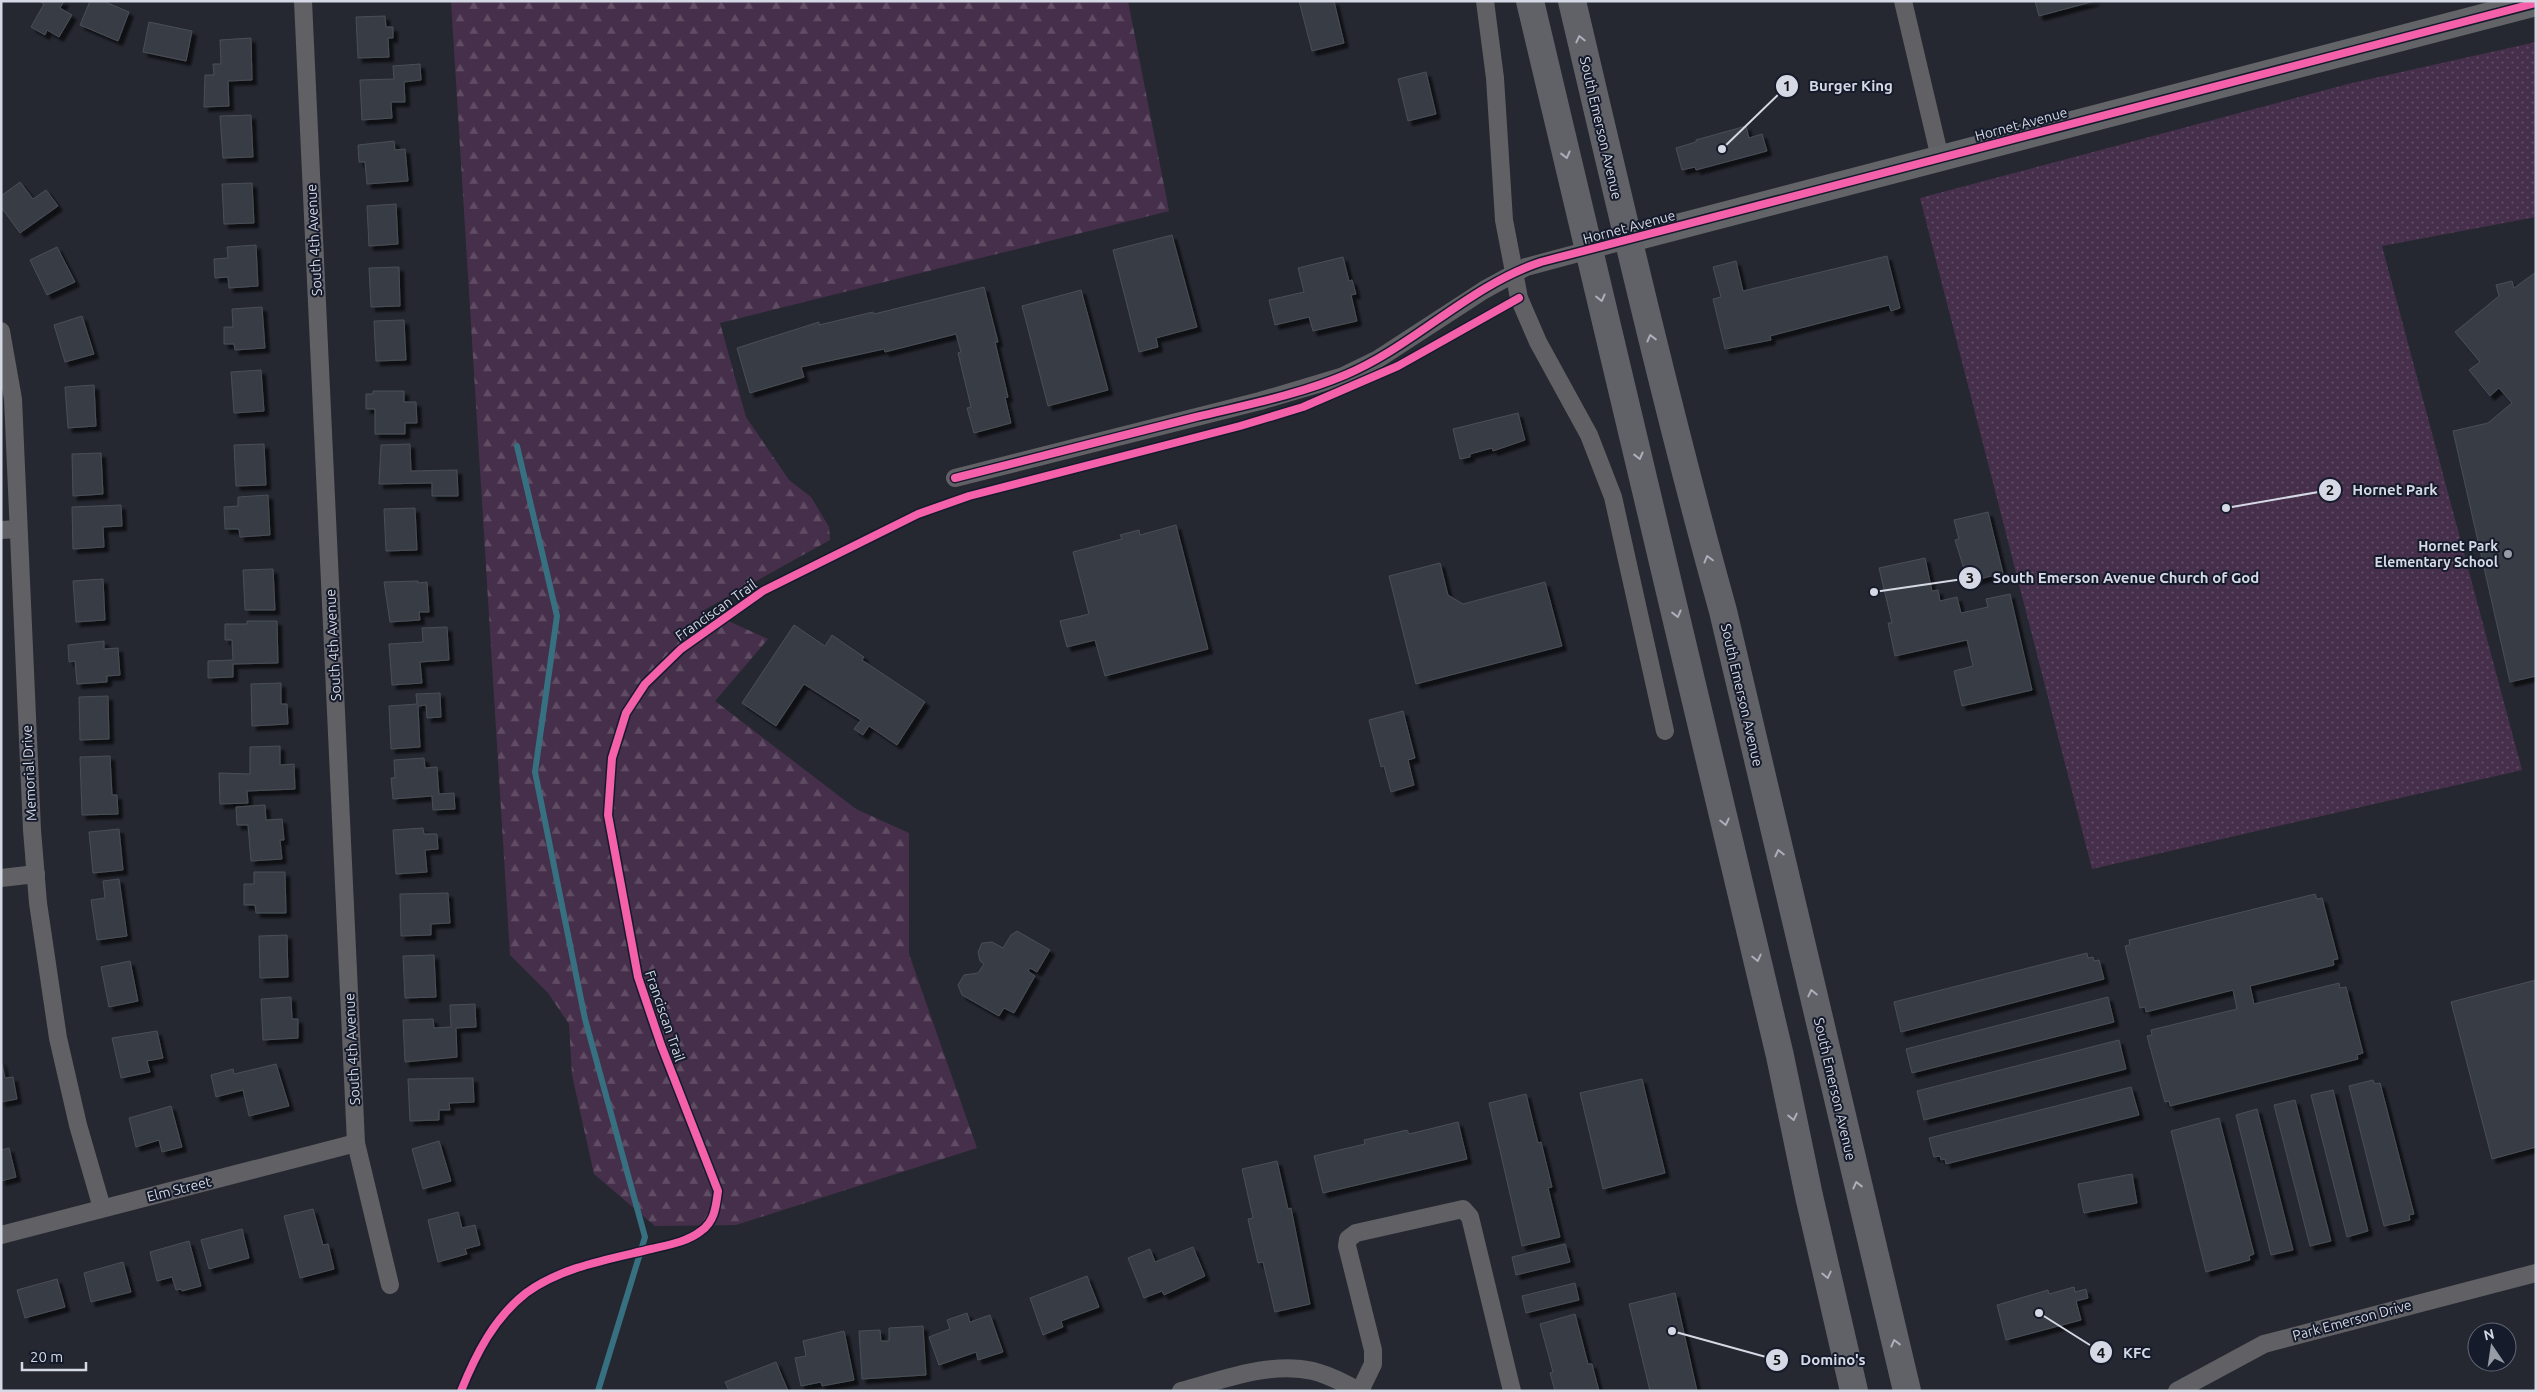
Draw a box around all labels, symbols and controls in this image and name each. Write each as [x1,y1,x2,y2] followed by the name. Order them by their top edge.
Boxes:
[1575,35,1586,44] one-way arrow
[1577,55,1625,201] street label: South Emerson Avenue
[1774,71,1903,101] callout: Burger King
[1783,77,1791,94] text: 1
[1809,77,1893,94] text: Burger King
[1973,104,2069,144] street label: Hornet Avenue
[1560,151,1571,160] one-way arrow
[303,184,325,296] street label: South 4th Avenue
[1581,207,1677,247] street label: Hornet Avenue
[1595,293,1605,301] one-way arrow
[1646,333,1657,342] one-way arrow
[1633,451,1644,460] one-way arrow
[2317,475,2448,505] callout: Hornet Park
[2326,481,2334,498] text: 2
[2352,481,2438,498] text: Hornet Park
[2375,538,2498,570] place label: Hornet Park Elementary School
[2502,548,2514,560] marker: Hornet Park Elementary School
[1703,554,1714,563] one-way arrow
[1958,563,2269,593] callout: South Emerson Avenue Church of God
[1966,569,1974,586] text: 3
[1993,569,2259,586] text: South Emerson Avenue Church of God
[672,576,760,644] street label: Franciscan Trail
[322,589,344,701] street label: South 4th Avenue
[1671,609,1682,618] one-way arrow
[1718,622,1766,768] street label: South Emerson Avenue
[18,725,40,821] street label: Memorial Drive
[1719,817,1730,826] one-way arrow
[1774,848,1785,857] one-way arrow
[1751,954,1762,963] one-way arrow
[642,968,688,1064] street label: Franciscan Trail
[1807,989,1818,998] one-way arrow
[341,993,363,1105] street label: South 4th Avenue
[1811,1016,1859,1162] street label: South Emerson Avenue
[1787,1112,1798,1121] one-way arrow
[145,1173,213,1205] street label: Elm Street
[1852,1181,1863,1190] one-way arrow
[1821,1271,1832,1280] one-way arrow
[2291,1296,2413,1344] street label: Park Emerson Drive
[2467,1322,2517,1372] north arrow
[2482,1325,2496,1343] text: N
[2088,1337,2161,1367] callout: KFC
[1890,1339,1901,1348] one-way arrow
[22,1340,86,1372] scale bar
[2097,1344,2105,1361] text: 4
[2123,1344,2151,1361] text: KFC
[1765,1345,1875,1375] callout: Domino's
[30,1348,63,1365] text: 20 m
[1773,1351,1781,1368] text: 5
[1800,1351,1866,1368] text: Domino's

